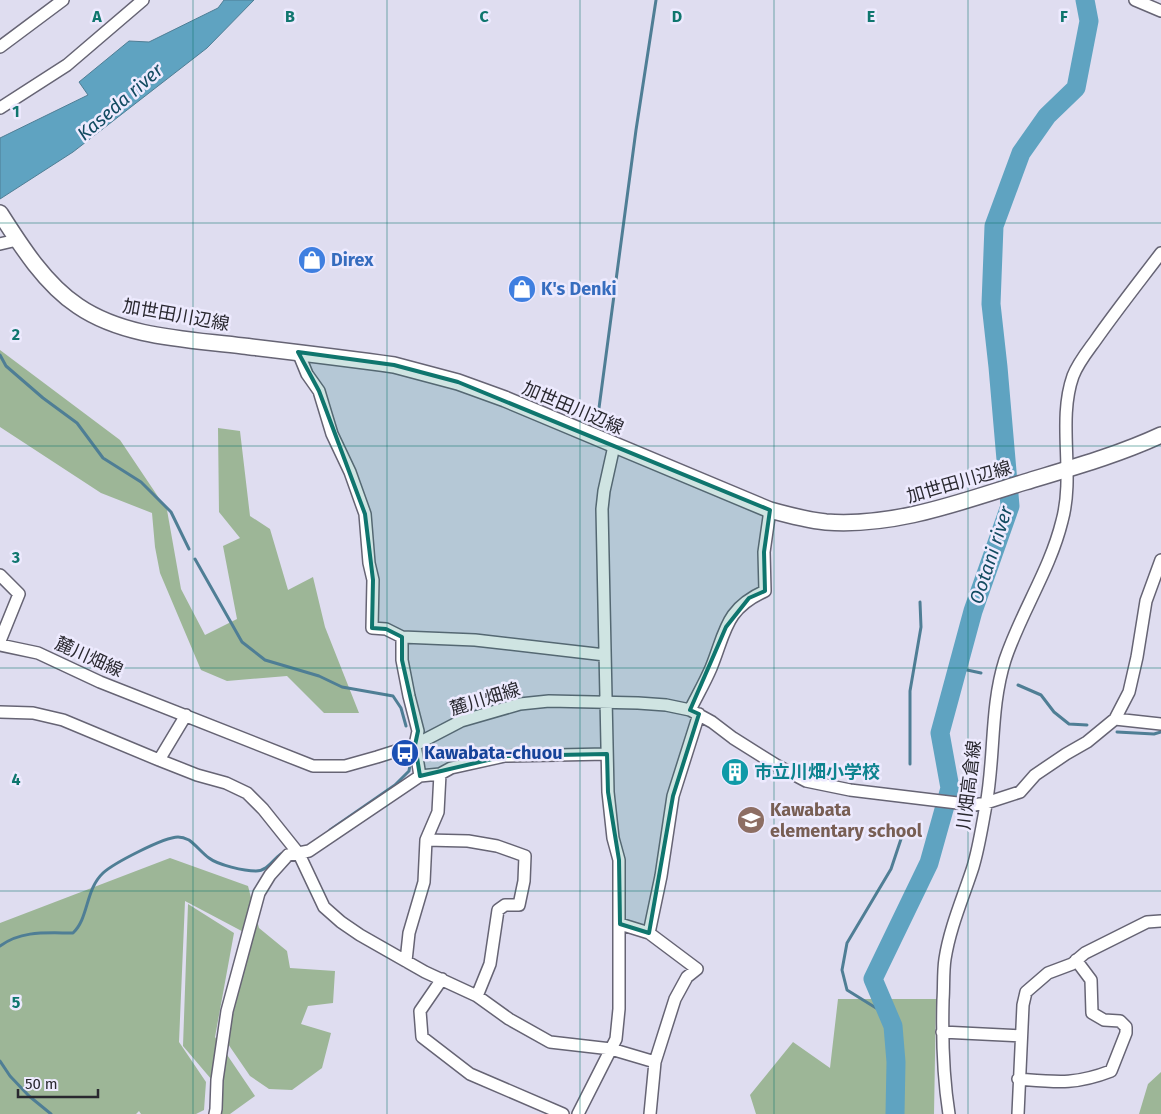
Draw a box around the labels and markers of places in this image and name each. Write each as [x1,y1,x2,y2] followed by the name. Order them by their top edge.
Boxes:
[297,245,327,275] shop icon: Direx
[331,249,374,271] place label: Direx
[507,274,537,304] shop icon: K's Denki
[541,278,617,300] place label: K's Denki
[390,738,420,768] bus stop icon: Kawabata-chuou
[424,742,562,764] place label: Kawabata-chuou
[720,757,750,787] building icon: 市立川畑小学校
[754,761,880,783] place label: 市立川畑小学校
[770,799,923,842] place label: Kawabata elementary school
[736,805,766,835] school or university icon: Kawabata elementary school

